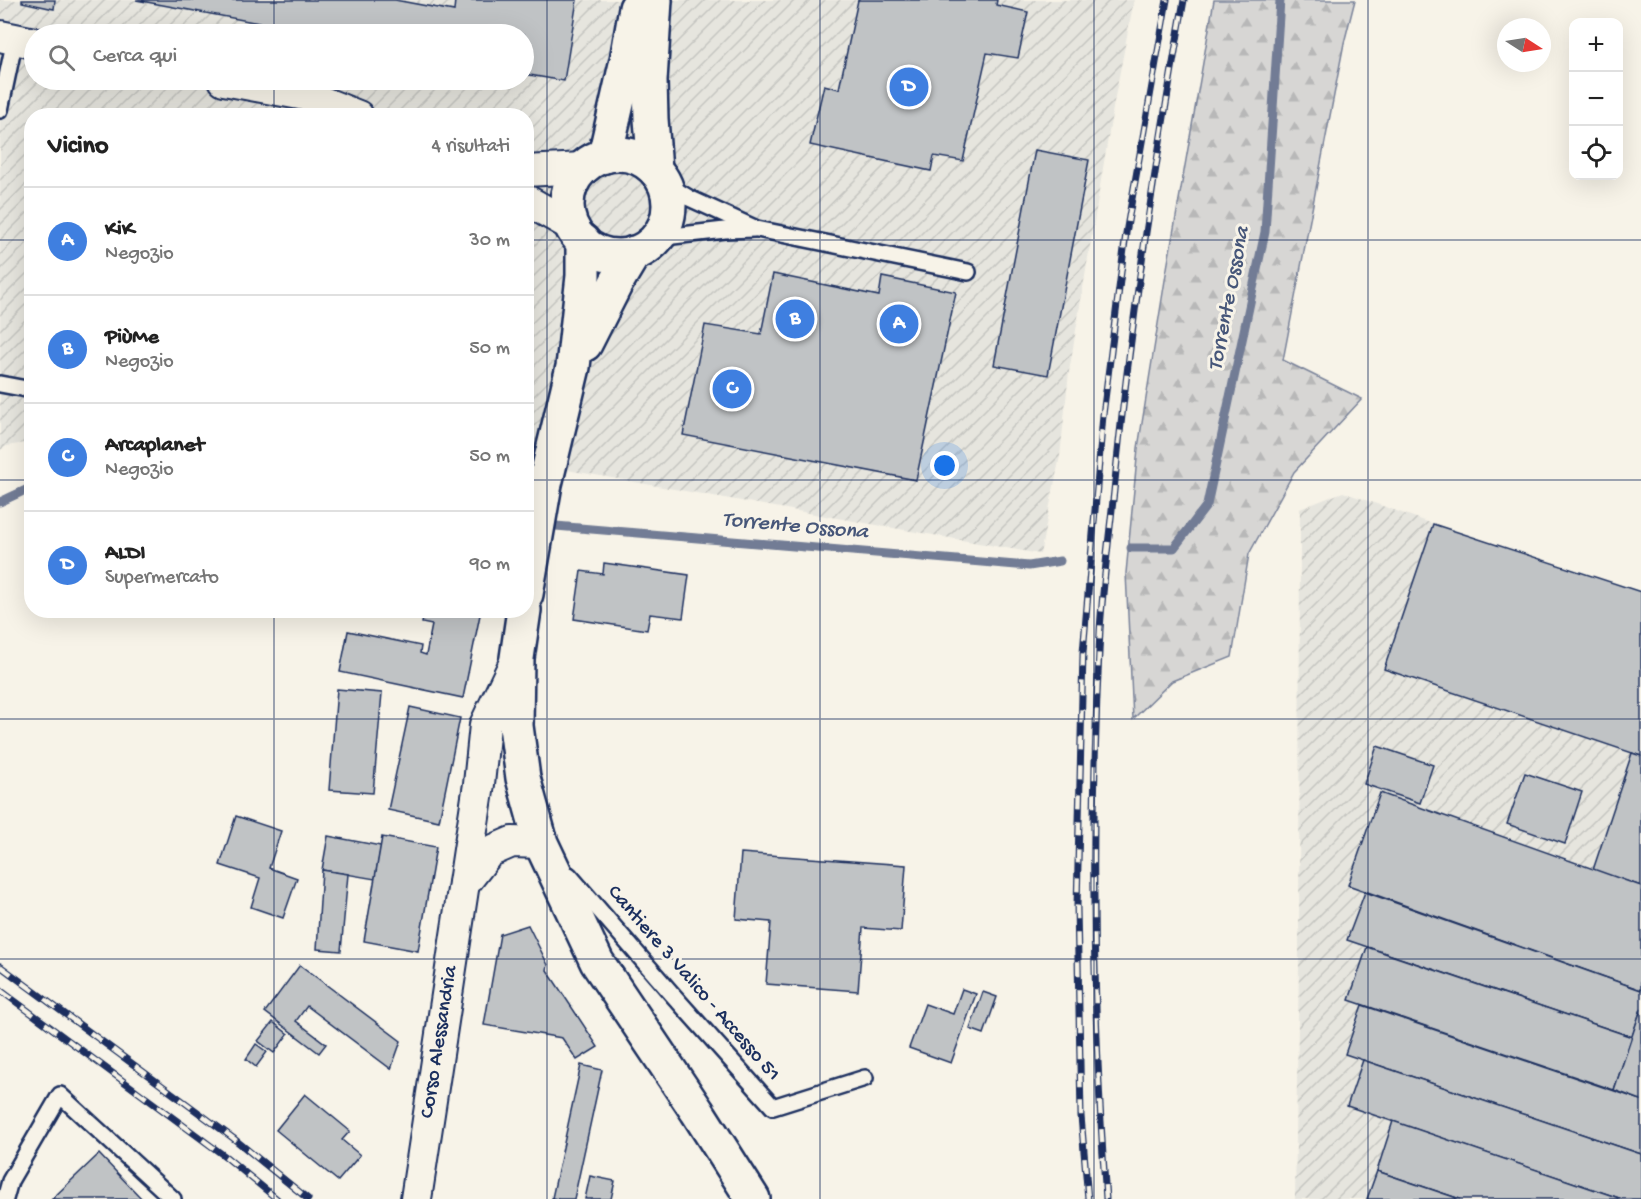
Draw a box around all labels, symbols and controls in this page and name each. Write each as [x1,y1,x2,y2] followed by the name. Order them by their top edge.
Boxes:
[1497,18,1551,72] north arrow
[1569,18,1623,180] map controls
[1569,18,1623,72] button: +
[24,24,534,90] search box
[45,41,78,74] icon: search
[93,44,177,70] text: Cerca qui
[890,64,928,110] pin: D
[1569,72,1623,126] button: −
[1569,126,1623,180] button: locate
[48,132,108,163] text: Vicino
[431,136,510,159] text: 4 risultati
[105,217,134,243] text: KiK
[1203,223,1257,373] water label: Torrente Ossona
[62,230,73,253] text: A
[469,230,510,253] text: 30 m
[105,243,174,266] text: Negozio
[776,296,814,342] pin: B
[880,302,918,346] pin: A
[105,325,159,351] text: PiùMe
[62,338,73,361] text: B
[469,338,510,361] text: 50 m
[105,351,174,374] text: Negozio
[712,366,752,412] pin: C
[105,433,204,459] text: Arcaplanet
[62,446,73,469] text: C
[469,446,510,469] text: 50 m
[930,451,959,480] your location
[105,459,174,482] text: Negozio
[721,508,871,546] water label: Torrente Ossona
[105,541,146,567] text: ALDI
[61,554,74,577] text: D
[470,554,510,577] text: 90 m
[105,567,219,590] text: Supermercato
[601,881,785,1087] street label: Cantiere 3 Valico - Accesso 51
[416,963,465,1120] street label: Corso Alessandria

